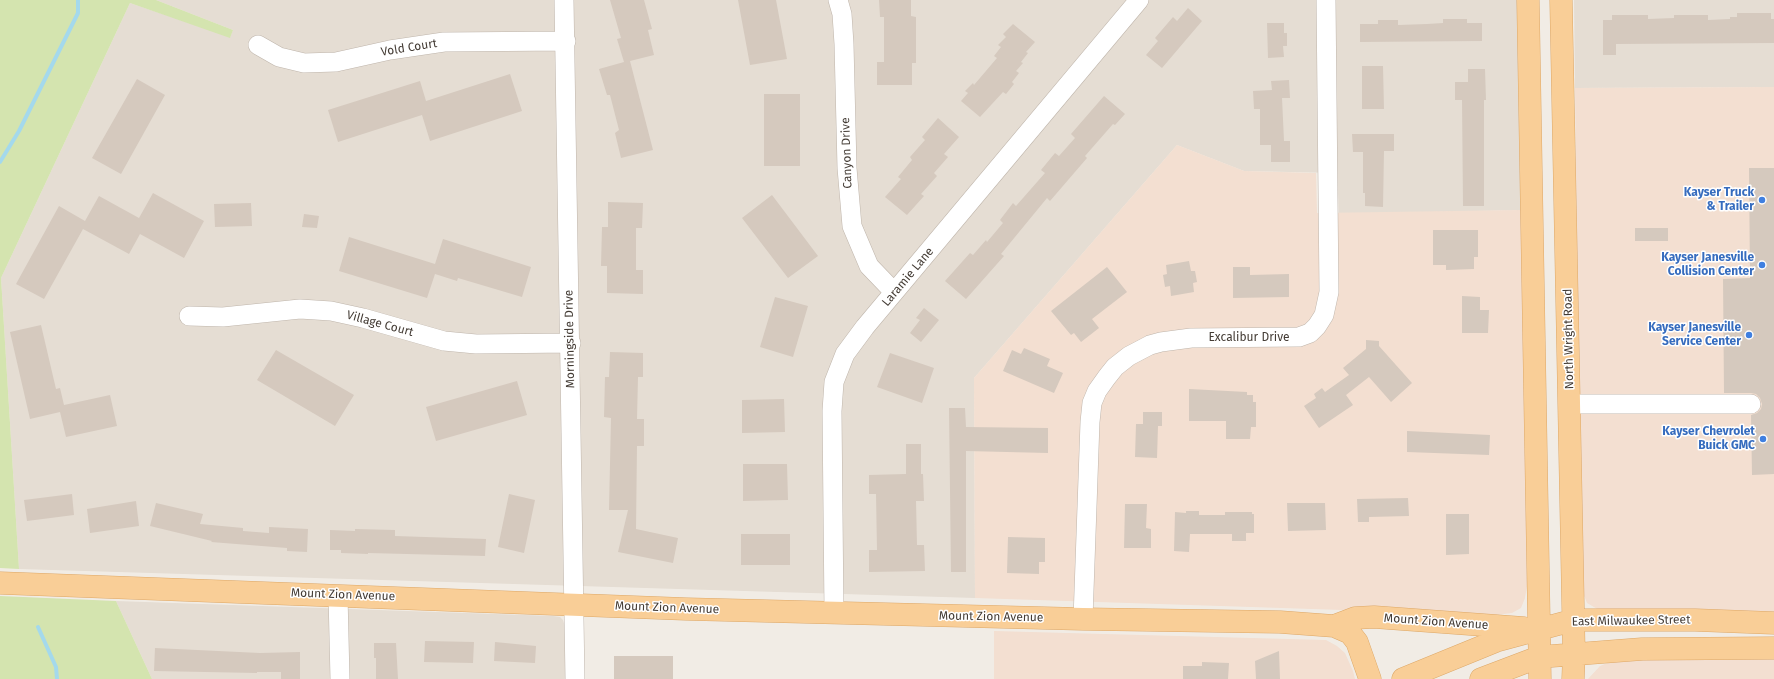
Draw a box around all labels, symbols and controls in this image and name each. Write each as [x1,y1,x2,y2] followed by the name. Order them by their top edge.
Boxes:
[380,36,438,60] street label: Vold Court
[839,117,855,189] street label: Canyon Drive
[1684,186,1754,214] place label: Kayser Truck & Trailer
[1757,195,1767,205] marker: Kayser Truck & Trailer
[879,245,937,309] street label: Laramie Lane
[1661,251,1754,279] place label: Kayser Janesville Collision Center
[1757,260,1767,270] marker: Kayser Janesville Collision Center
[1561,289,1577,389] street label: North Wright Road
[562,290,578,388] street label: Morningside Drive
[345,308,415,340] street label: Village Court
[1648,321,1741,349] place label: Kayser Janesville Service Center
[1744,330,1754,340] marker: Kayser Janesville Service Center
[1208,331,1290,345] street label: Excalibur Drive
[1662,425,1755,453] place label: Kayser Chevrolet Buick GMC
[1758,434,1768,444] marker: Kayser Chevrolet Buick GMC
[290,586,396,604] street label: Mount Zion Avenue
[614,599,720,617] street label: Mount Zion Avenue
[939,609,1043,625] street label: Mount Zion Avenue
[1383,611,1489,633] street label: Mount Zion Avenue
[1571,613,1691,629] street label: East Milwaukee Street

